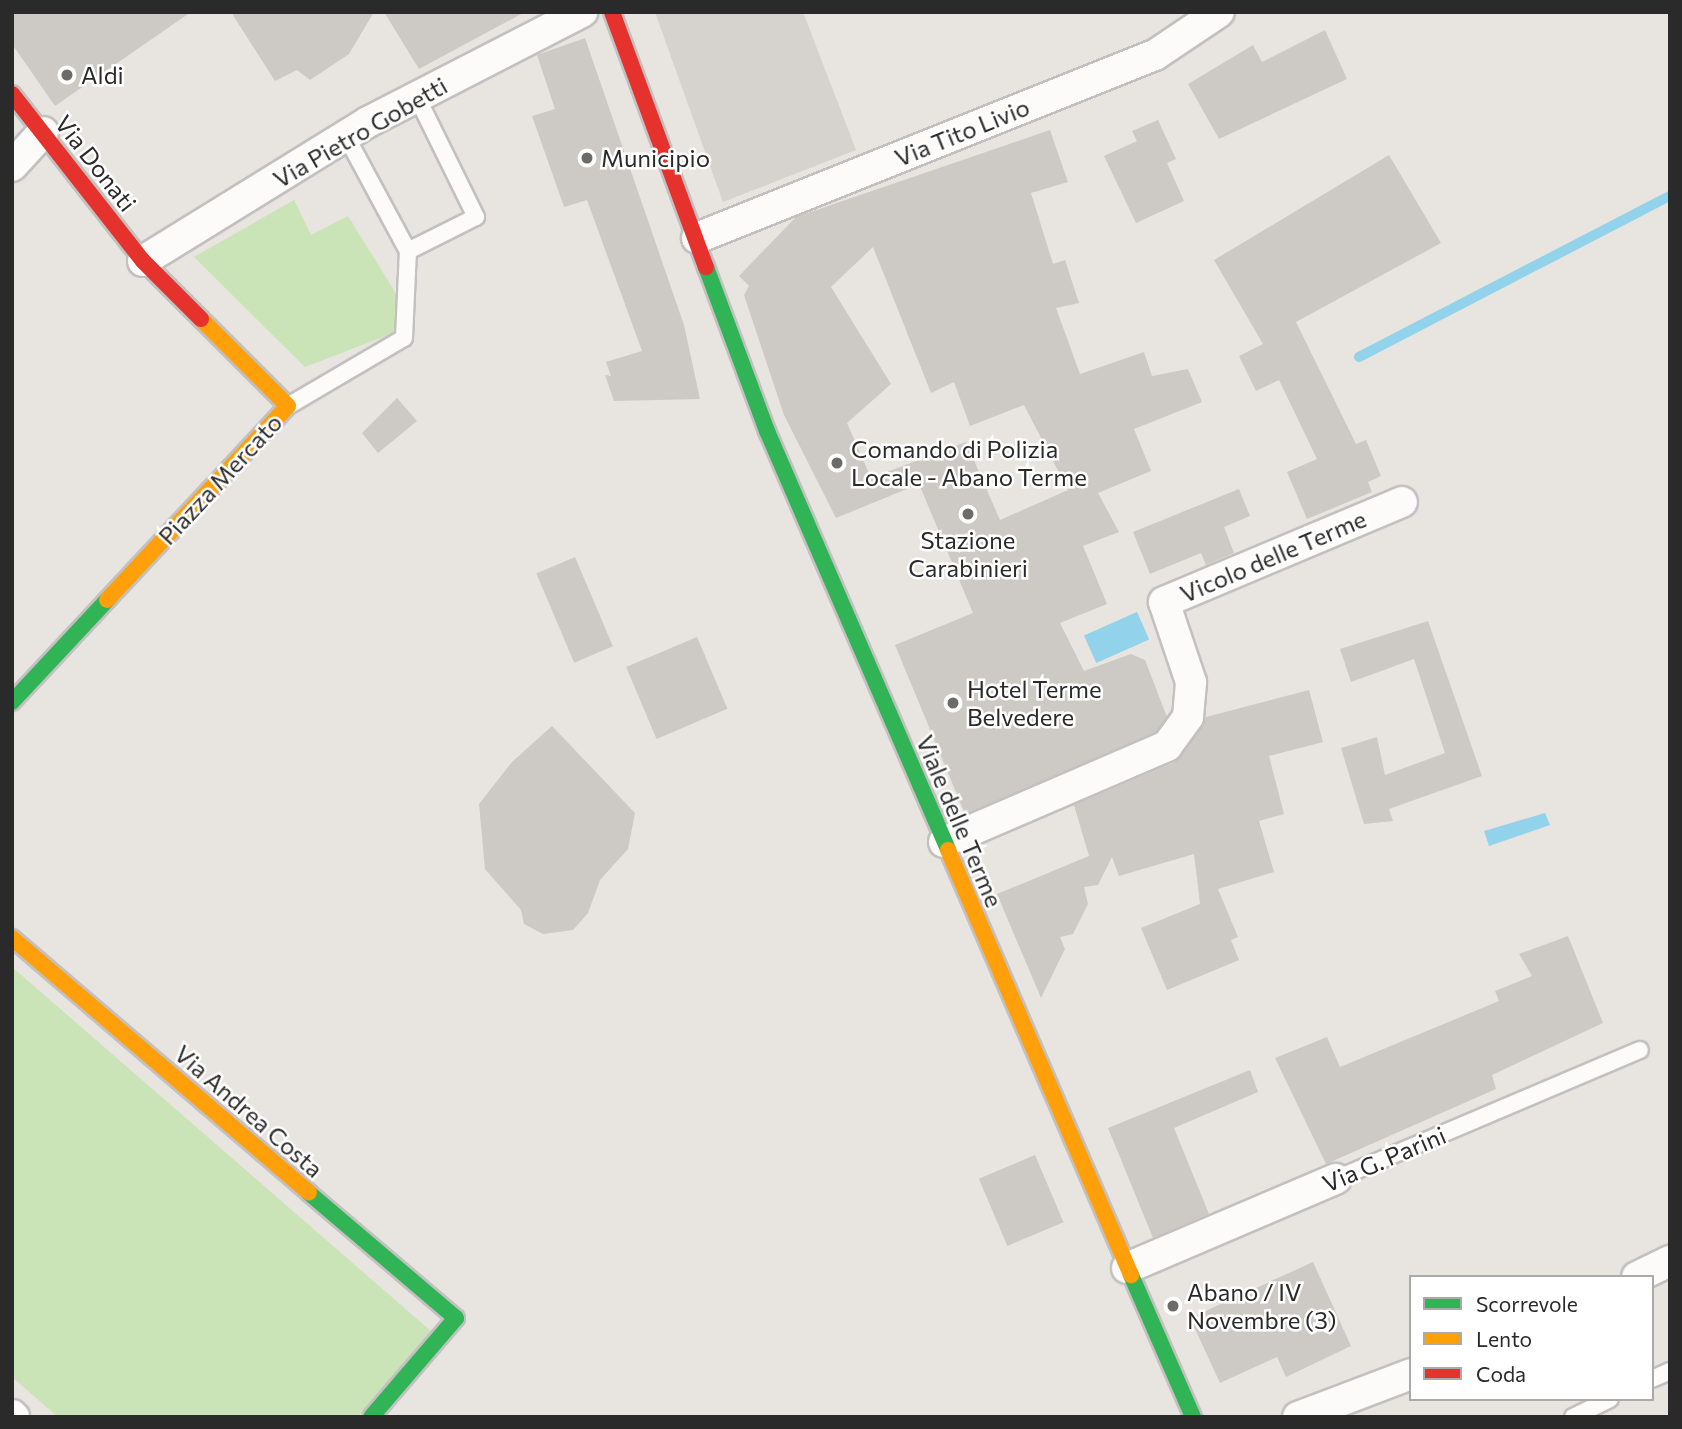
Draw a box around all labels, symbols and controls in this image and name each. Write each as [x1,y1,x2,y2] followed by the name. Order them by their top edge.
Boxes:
[81,61,124,89] place label: Aldi
[59,67,75,83] marker: Aldi
[268,71,452,193] street label: Via Pietro Gobetti
[890,92,1034,172] street label: Via Tito Livio
[50,109,142,217] street label: Via Donati
[601,144,710,172] place label: Municipio
[579,150,595,166] marker: Municipio
[152,408,288,550] street label: Piazza Mercato
[851,435,1087,491] place label: Comando di Polizia Locale - Abano Terme
[829,455,845,471] marker: Comando di Polizia Locale - Abano Terme
[1176,504,1370,608] street label: Vicolo delle Terme
[960,506,976,522] marker: Stazione Carabinieri
[908,526,1028,582] place label: Stazione Carabinieri
[967,675,1102,731] place label: Hotel Terme Belvedere
[945,695,961,711] marker: Hotel Terme Belvedere
[911,731,1009,911] street label: Viale delle Terme
[169,1039,329,1183] street label: Via Andrea Costa
[1318,1120,1450,1198] street label: Via G. Parini
[1409,1275,1654,1401] legend
[1187,1278,1337,1334] place label: Abano / IV Novembre (3)
[1476,1291,1578,1316] text: Scorrevole
[1165,1298,1181,1314] marker: Abano / IV Novembre (3)
[1476,1326,1532,1351] text: Lento
[1476,1361,1526,1386] text: Coda

